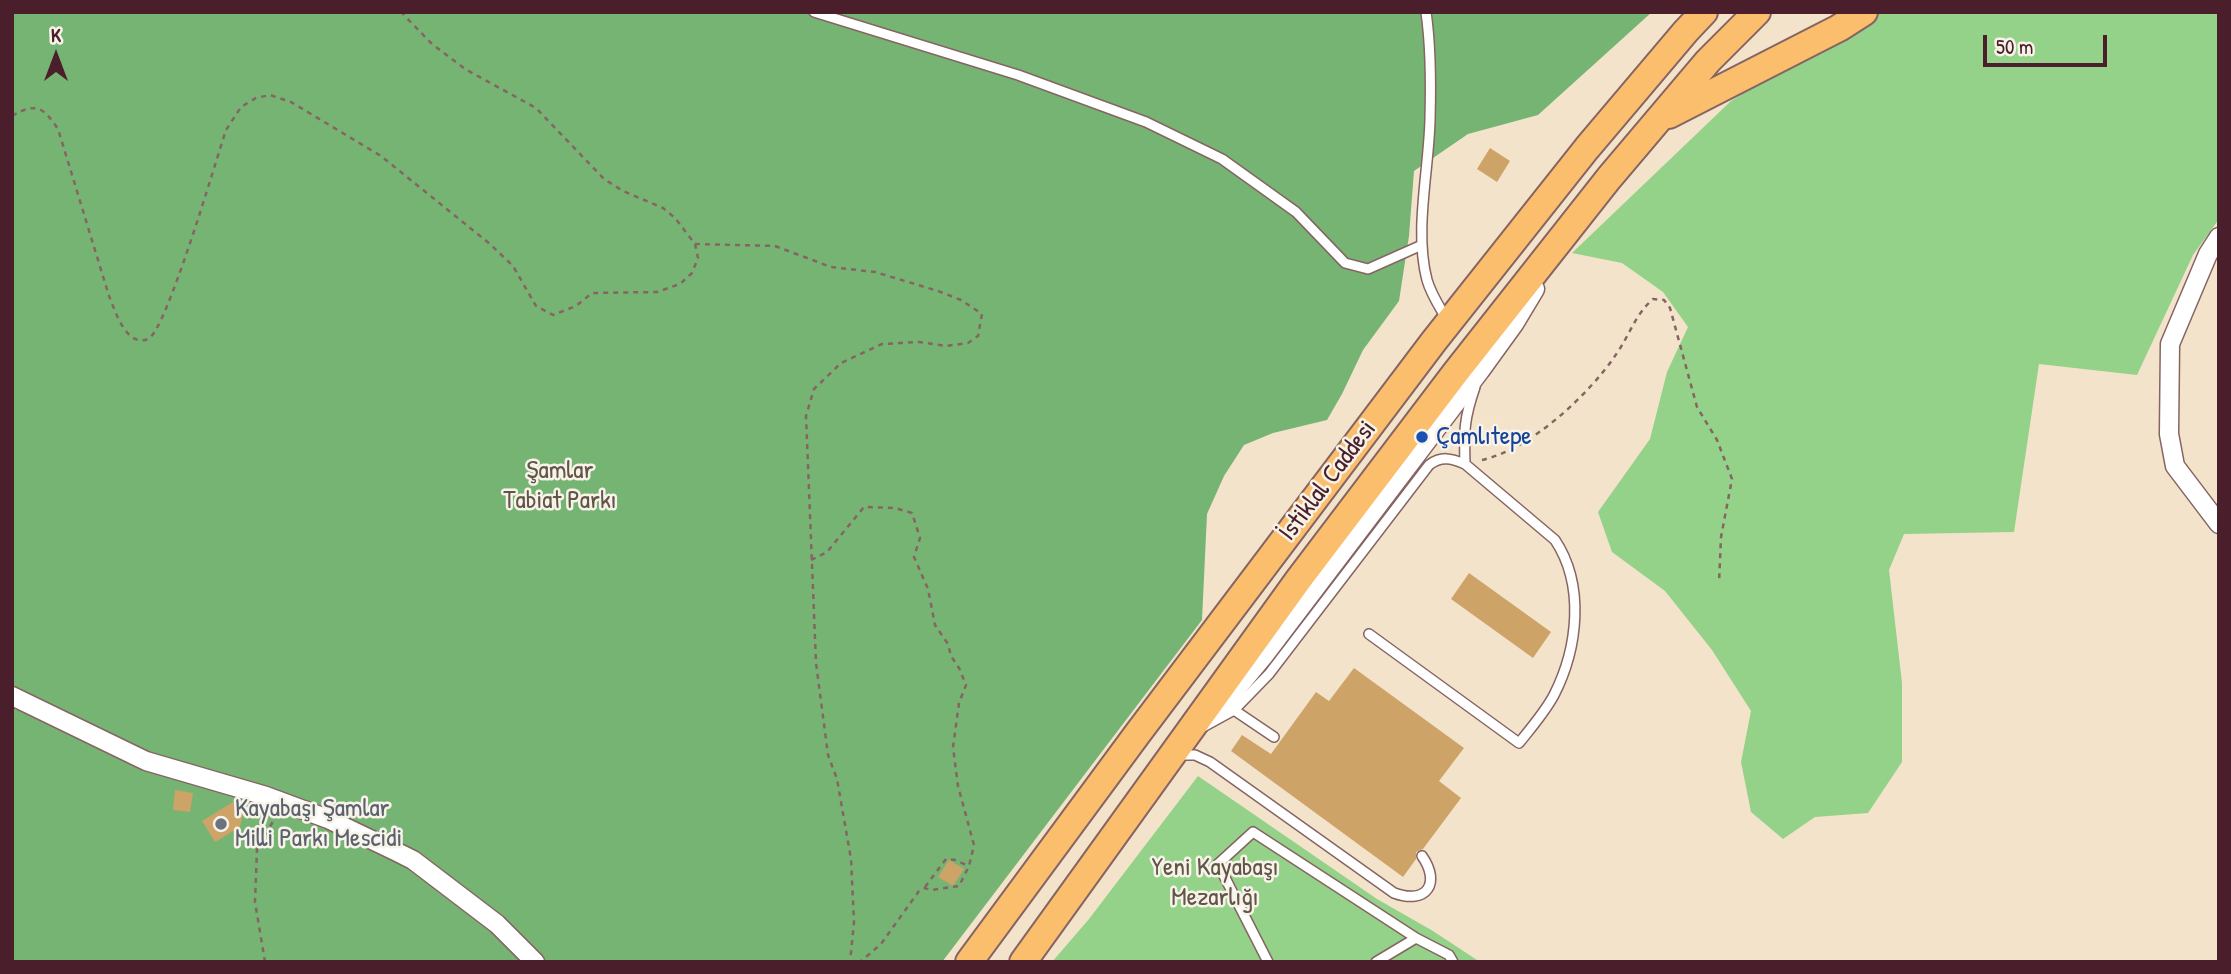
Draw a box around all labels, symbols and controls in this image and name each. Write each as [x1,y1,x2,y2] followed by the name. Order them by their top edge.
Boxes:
[21,21,91,91] north arrow
[1986,21,2110,65] scale bar
[51,22,61,48] text: K
[1996,32,2033,61] text: 50 m
[1273,415,1383,547] street label: İstiklal Caddesi
[1436,421,1532,453] place label: Çamlıtepe
[1414,429,1430,445] marker: Çamlıtepe
[503,455,617,516] park label: Şamlar Tabiat Parkı
[235,793,402,854] place label: Kayabaşı Şamlar Milli Parkı Mescidi
[213,816,229,832] marker: Kayabaşı Şamlar Milli Parkı Mescidi
[1151,852,1279,914] park label: Yeni Kayabaşı Mezarlığı

